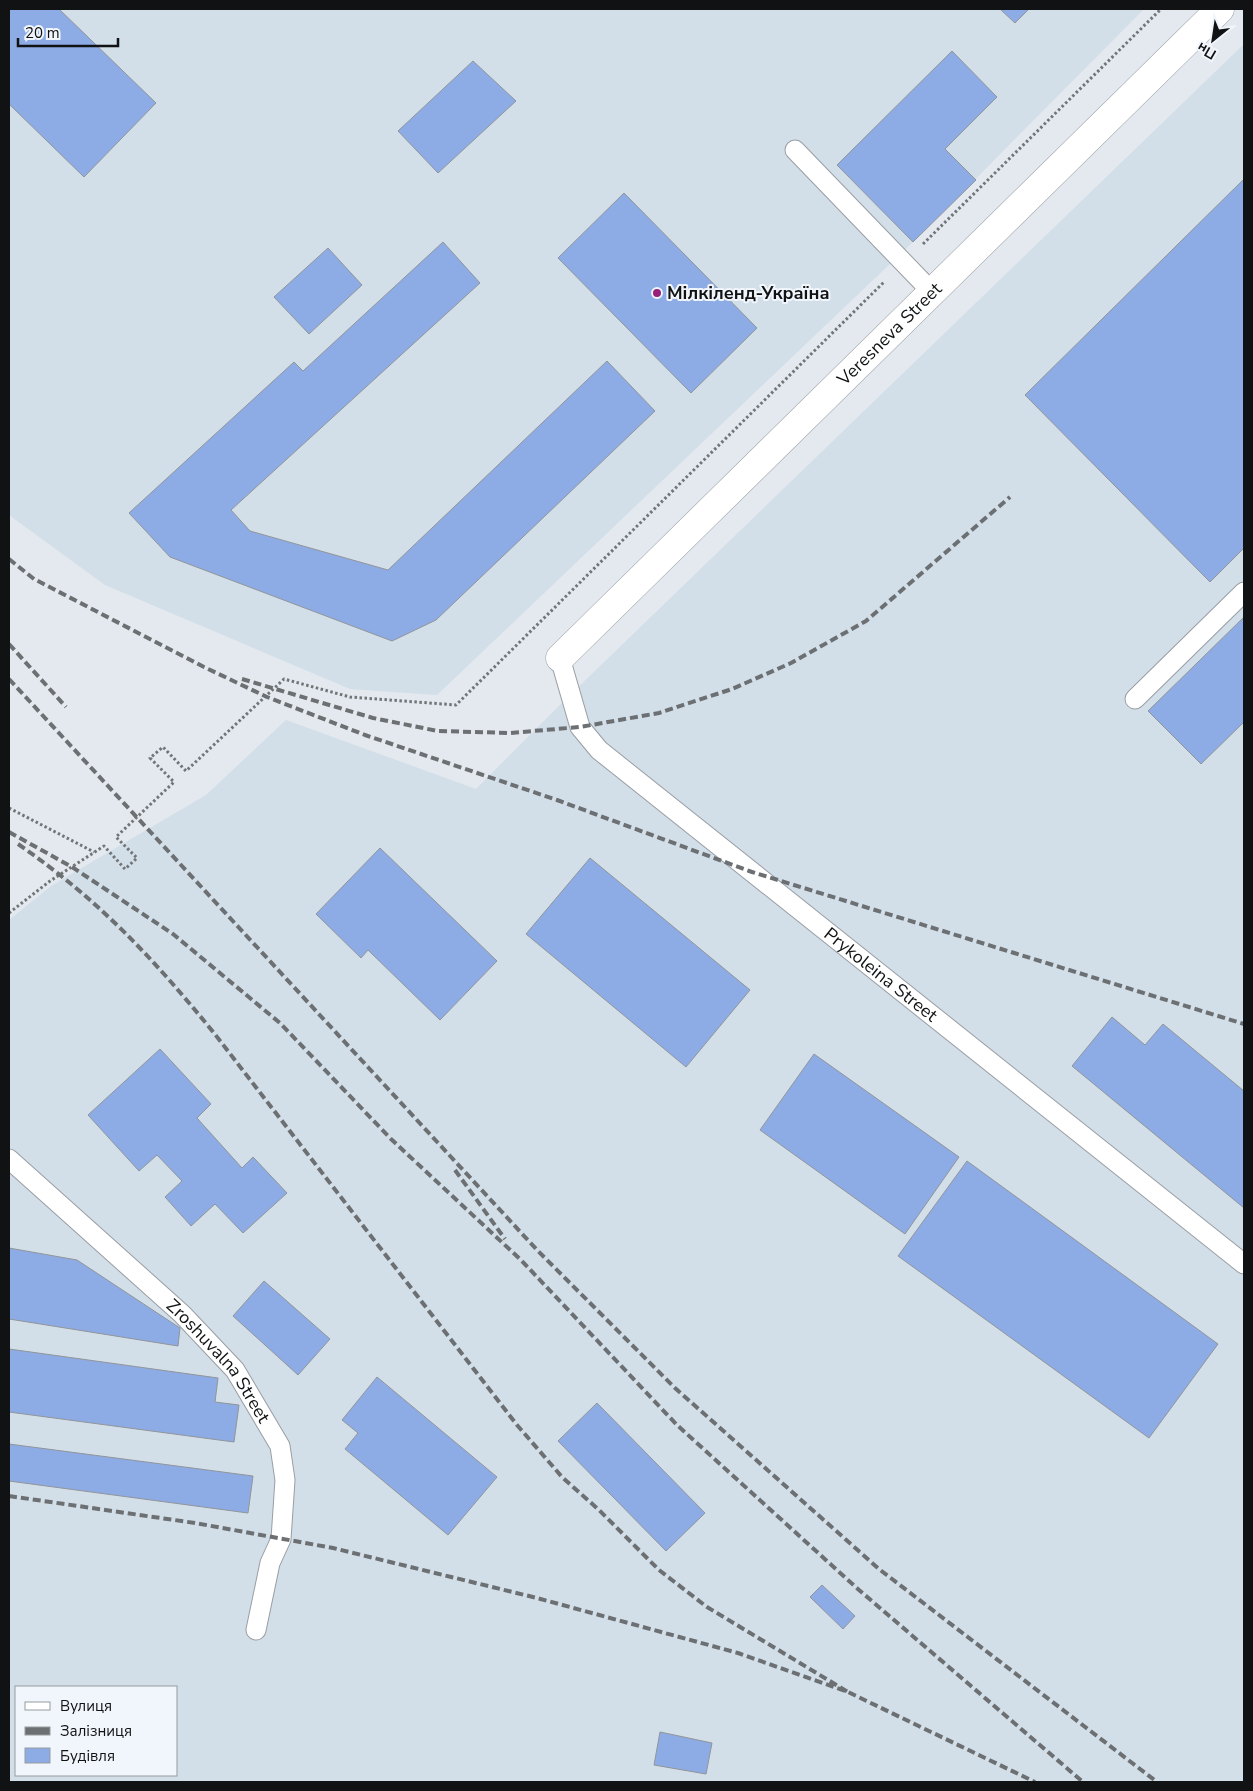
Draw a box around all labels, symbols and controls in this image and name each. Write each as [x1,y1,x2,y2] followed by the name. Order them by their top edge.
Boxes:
[18,15,118,47] scale bar
[1188,15,1238,65] north arrow
[25,23,60,43] text: 20 m
[1194,38,1220,64] text: Пн
[831,277,947,392] street label: Veresneva Street
[667,281,830,305] place label: Мілкіленд-Україна
[651,287,663,299] marker: Мілкіленд-Україна
[819,922,943,1028] street label: Prykoleina Street
[161,1294,276,1428] street label: Zroshuvalna Street
[15,1686,178,1776] legend
[60,1696,112,1716] text: Вулиця
[60,1721,132,1741] text: Залізниця
[60,1746,115,1766] text: Будівля

